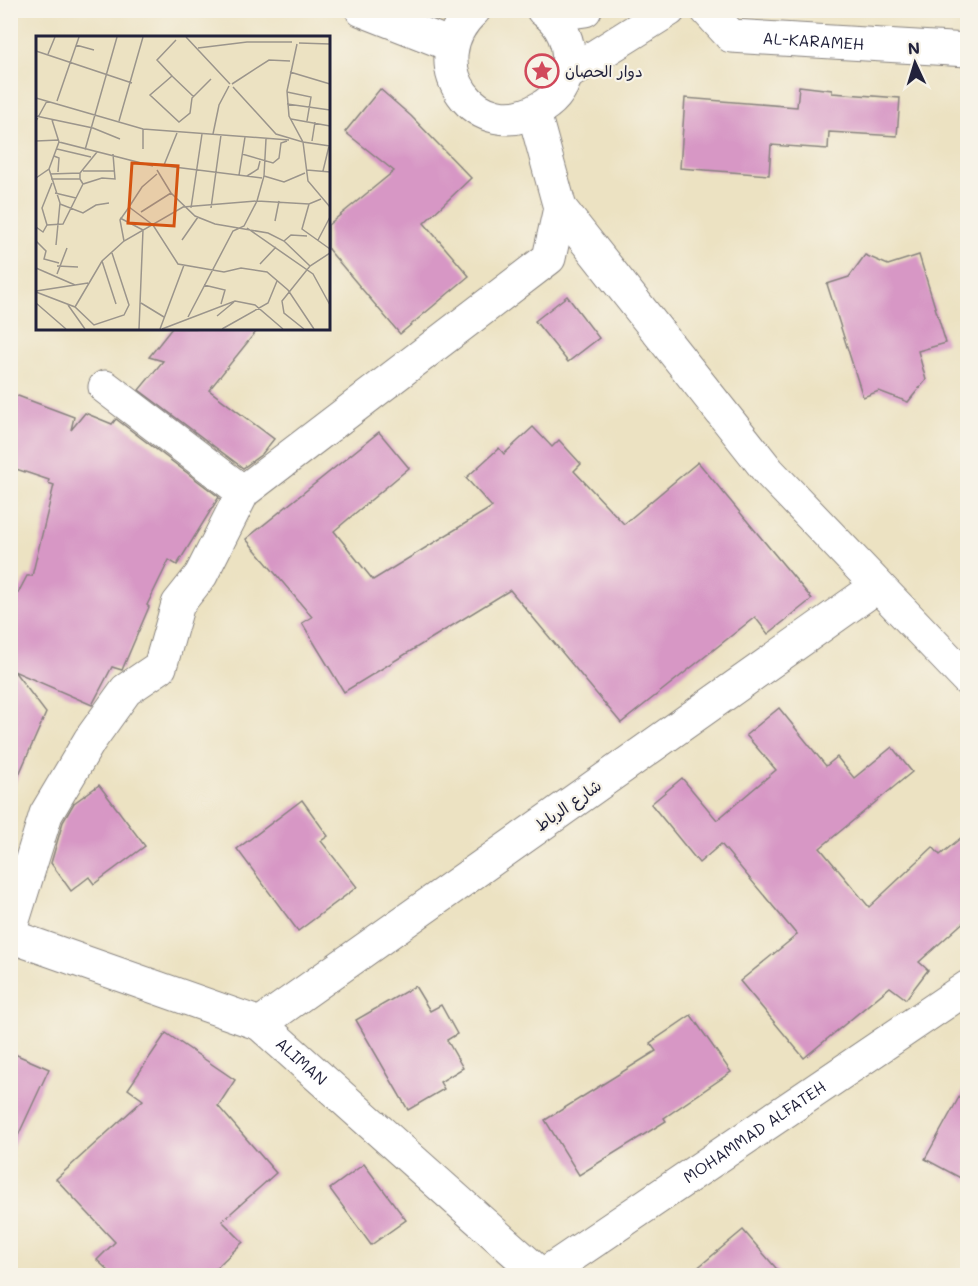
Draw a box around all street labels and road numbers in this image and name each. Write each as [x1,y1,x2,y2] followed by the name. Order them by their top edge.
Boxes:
[762,27,865,54] street label: AL-KARAMEH
[531,774,606,837] street label: شارع الرباط
[272,1032,332,1089] street label: ALIMAN
[679,1076,830,1187] street label: MOHAMMAD ALFATEH

